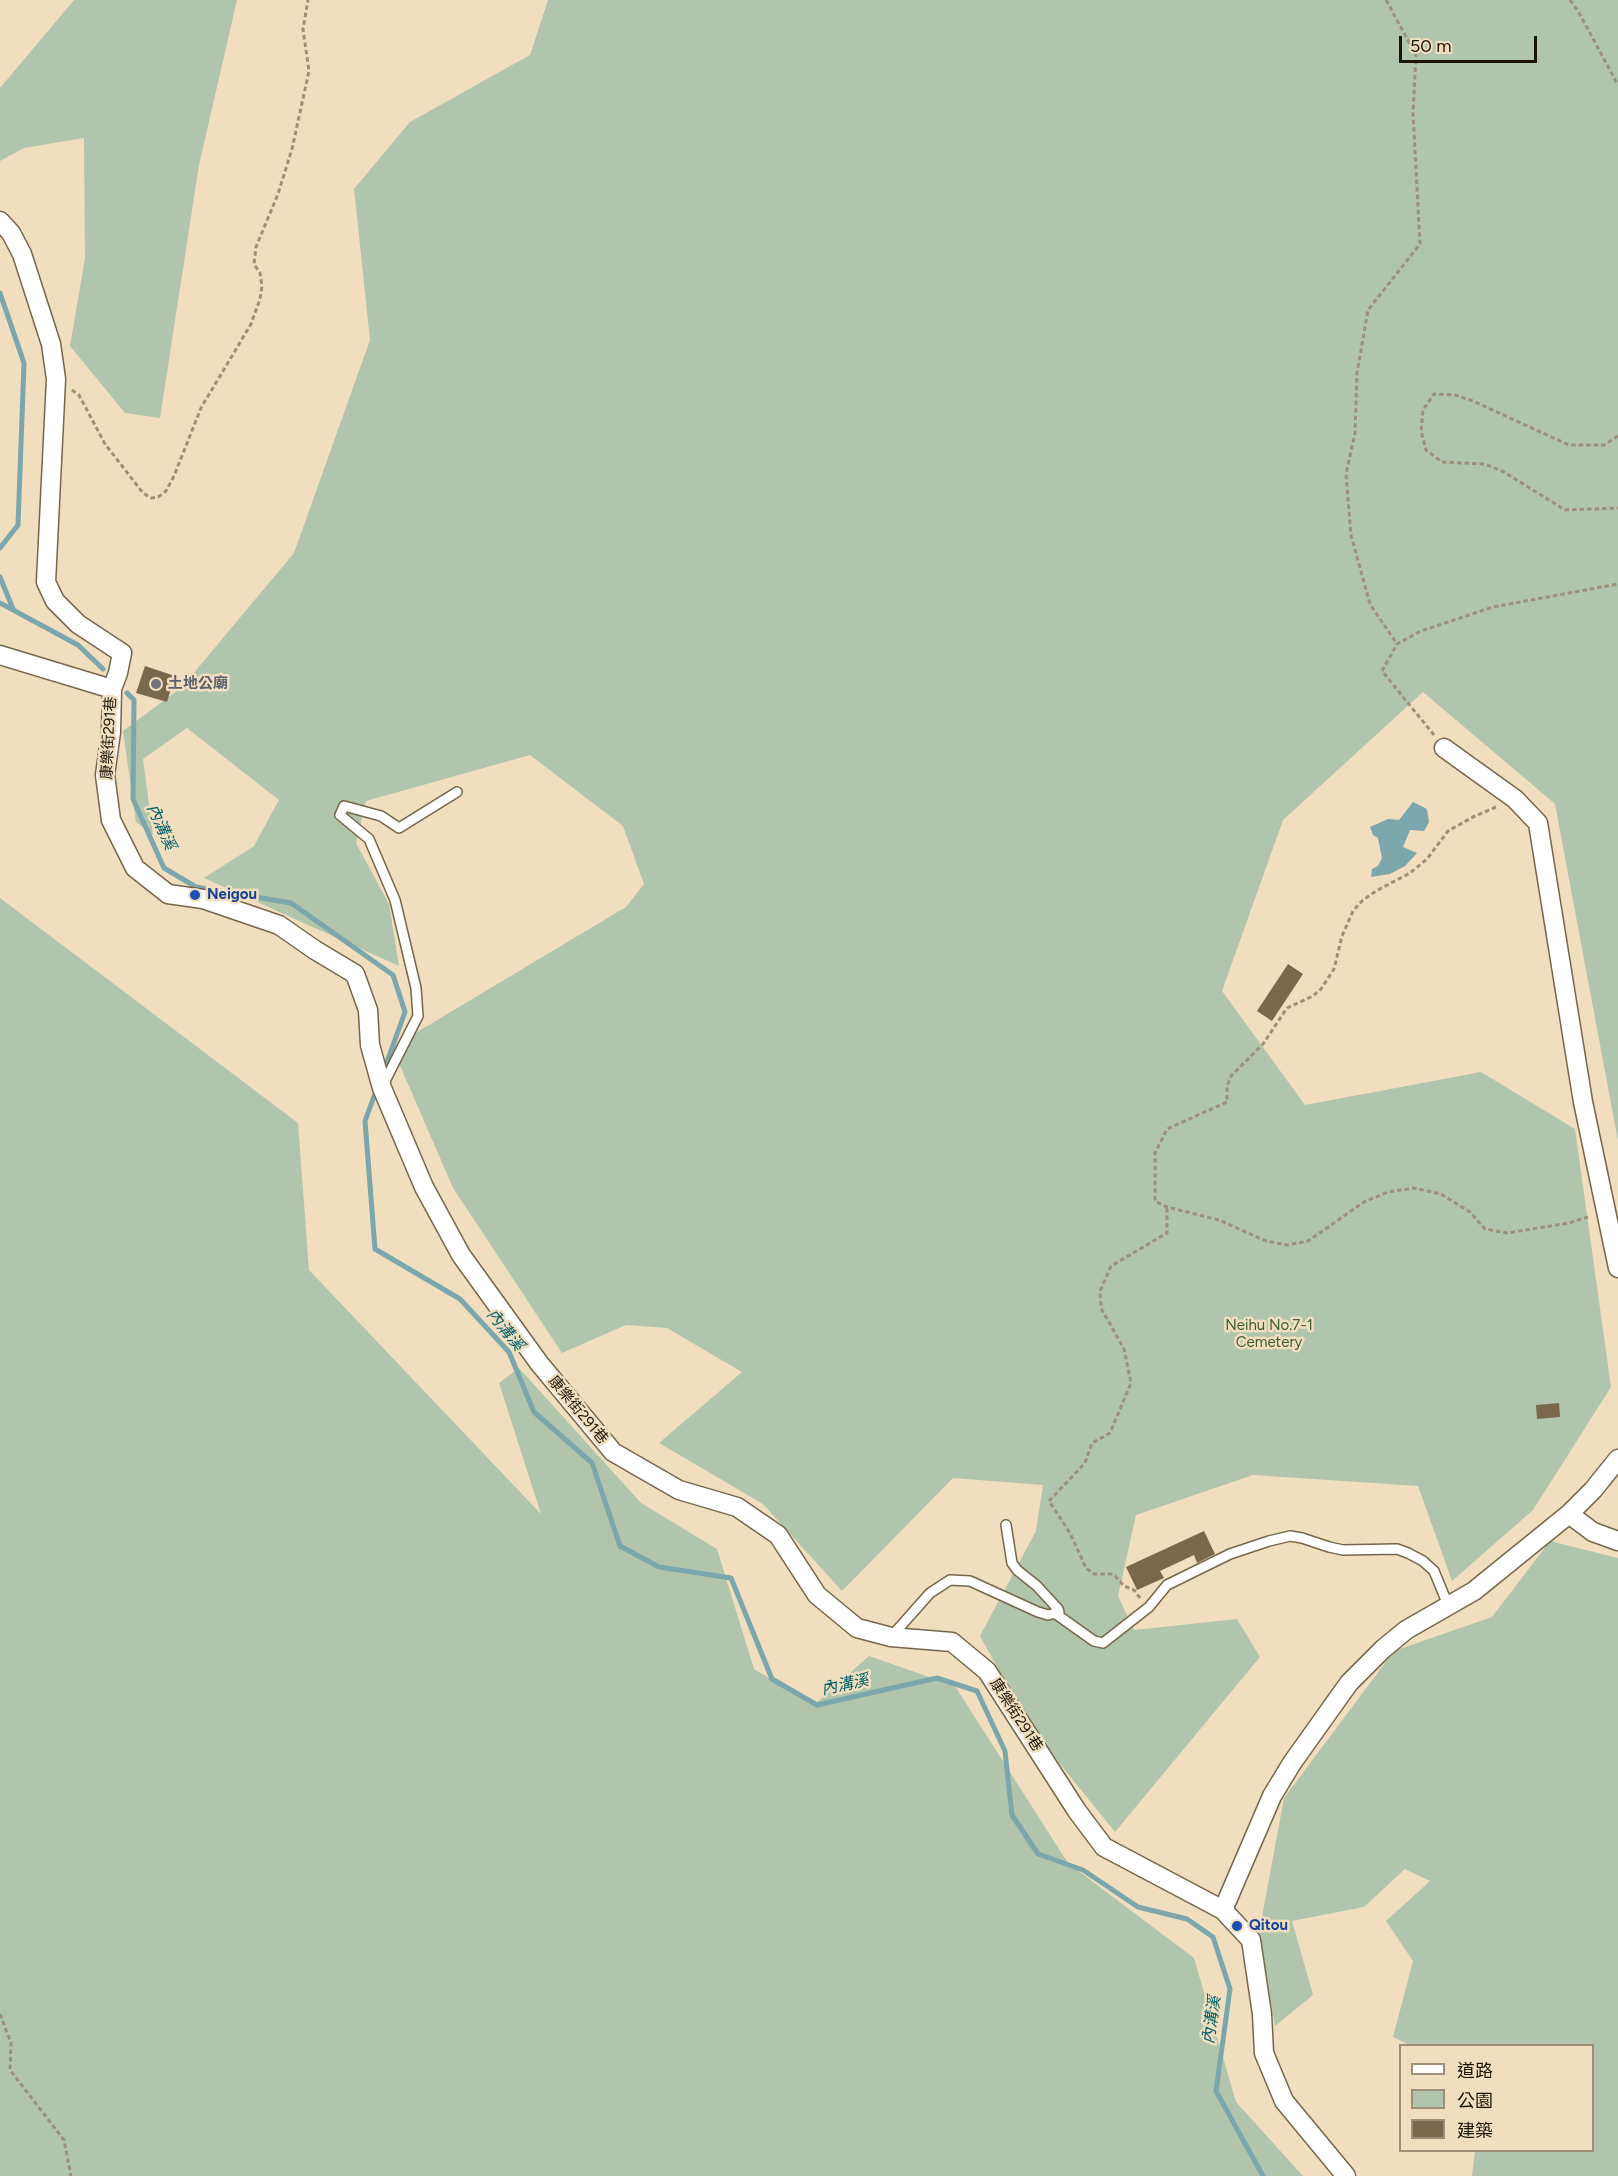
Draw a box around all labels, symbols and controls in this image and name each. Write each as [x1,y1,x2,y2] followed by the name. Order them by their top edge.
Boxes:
[1402,24,1540,62] scale bar
[1410,35,1452,57] text: 50 m
[168,675,228,693] place label: 土地公廟
[149,677,163,691] marker: 土地公廟
[98,696,120,780] street label: 康樂街291巷
[142,801,180,853] water label: 內溝溪
[207,886,257,904] place label: Neigou
[188,888,202,902] marker: Neigou
[482,1305,528,1355] water label: 內溝溪
[1225,1317,1313,1352] park label: Neihu No.7-1 Cemetery
[544,1372,612,1448] street label: 康樂街291巷
[820,1671,870,1699] water label: 內溝溪
[986,1675,1046,1755] street label: 康樂街291巷
[1249,1917,1288,1935] place label: Qitou
[1230,1919,1244,1933] marker: Qitou
[1199,1995,1225,2045] water label: 內溝溪
[1399,2044,1594,2152] legend
[1457,2060,1493,2082] text: 道路
[1457,2090,1493,2112] text: 公園
[1457,2120,1493,2142] text: 建築

